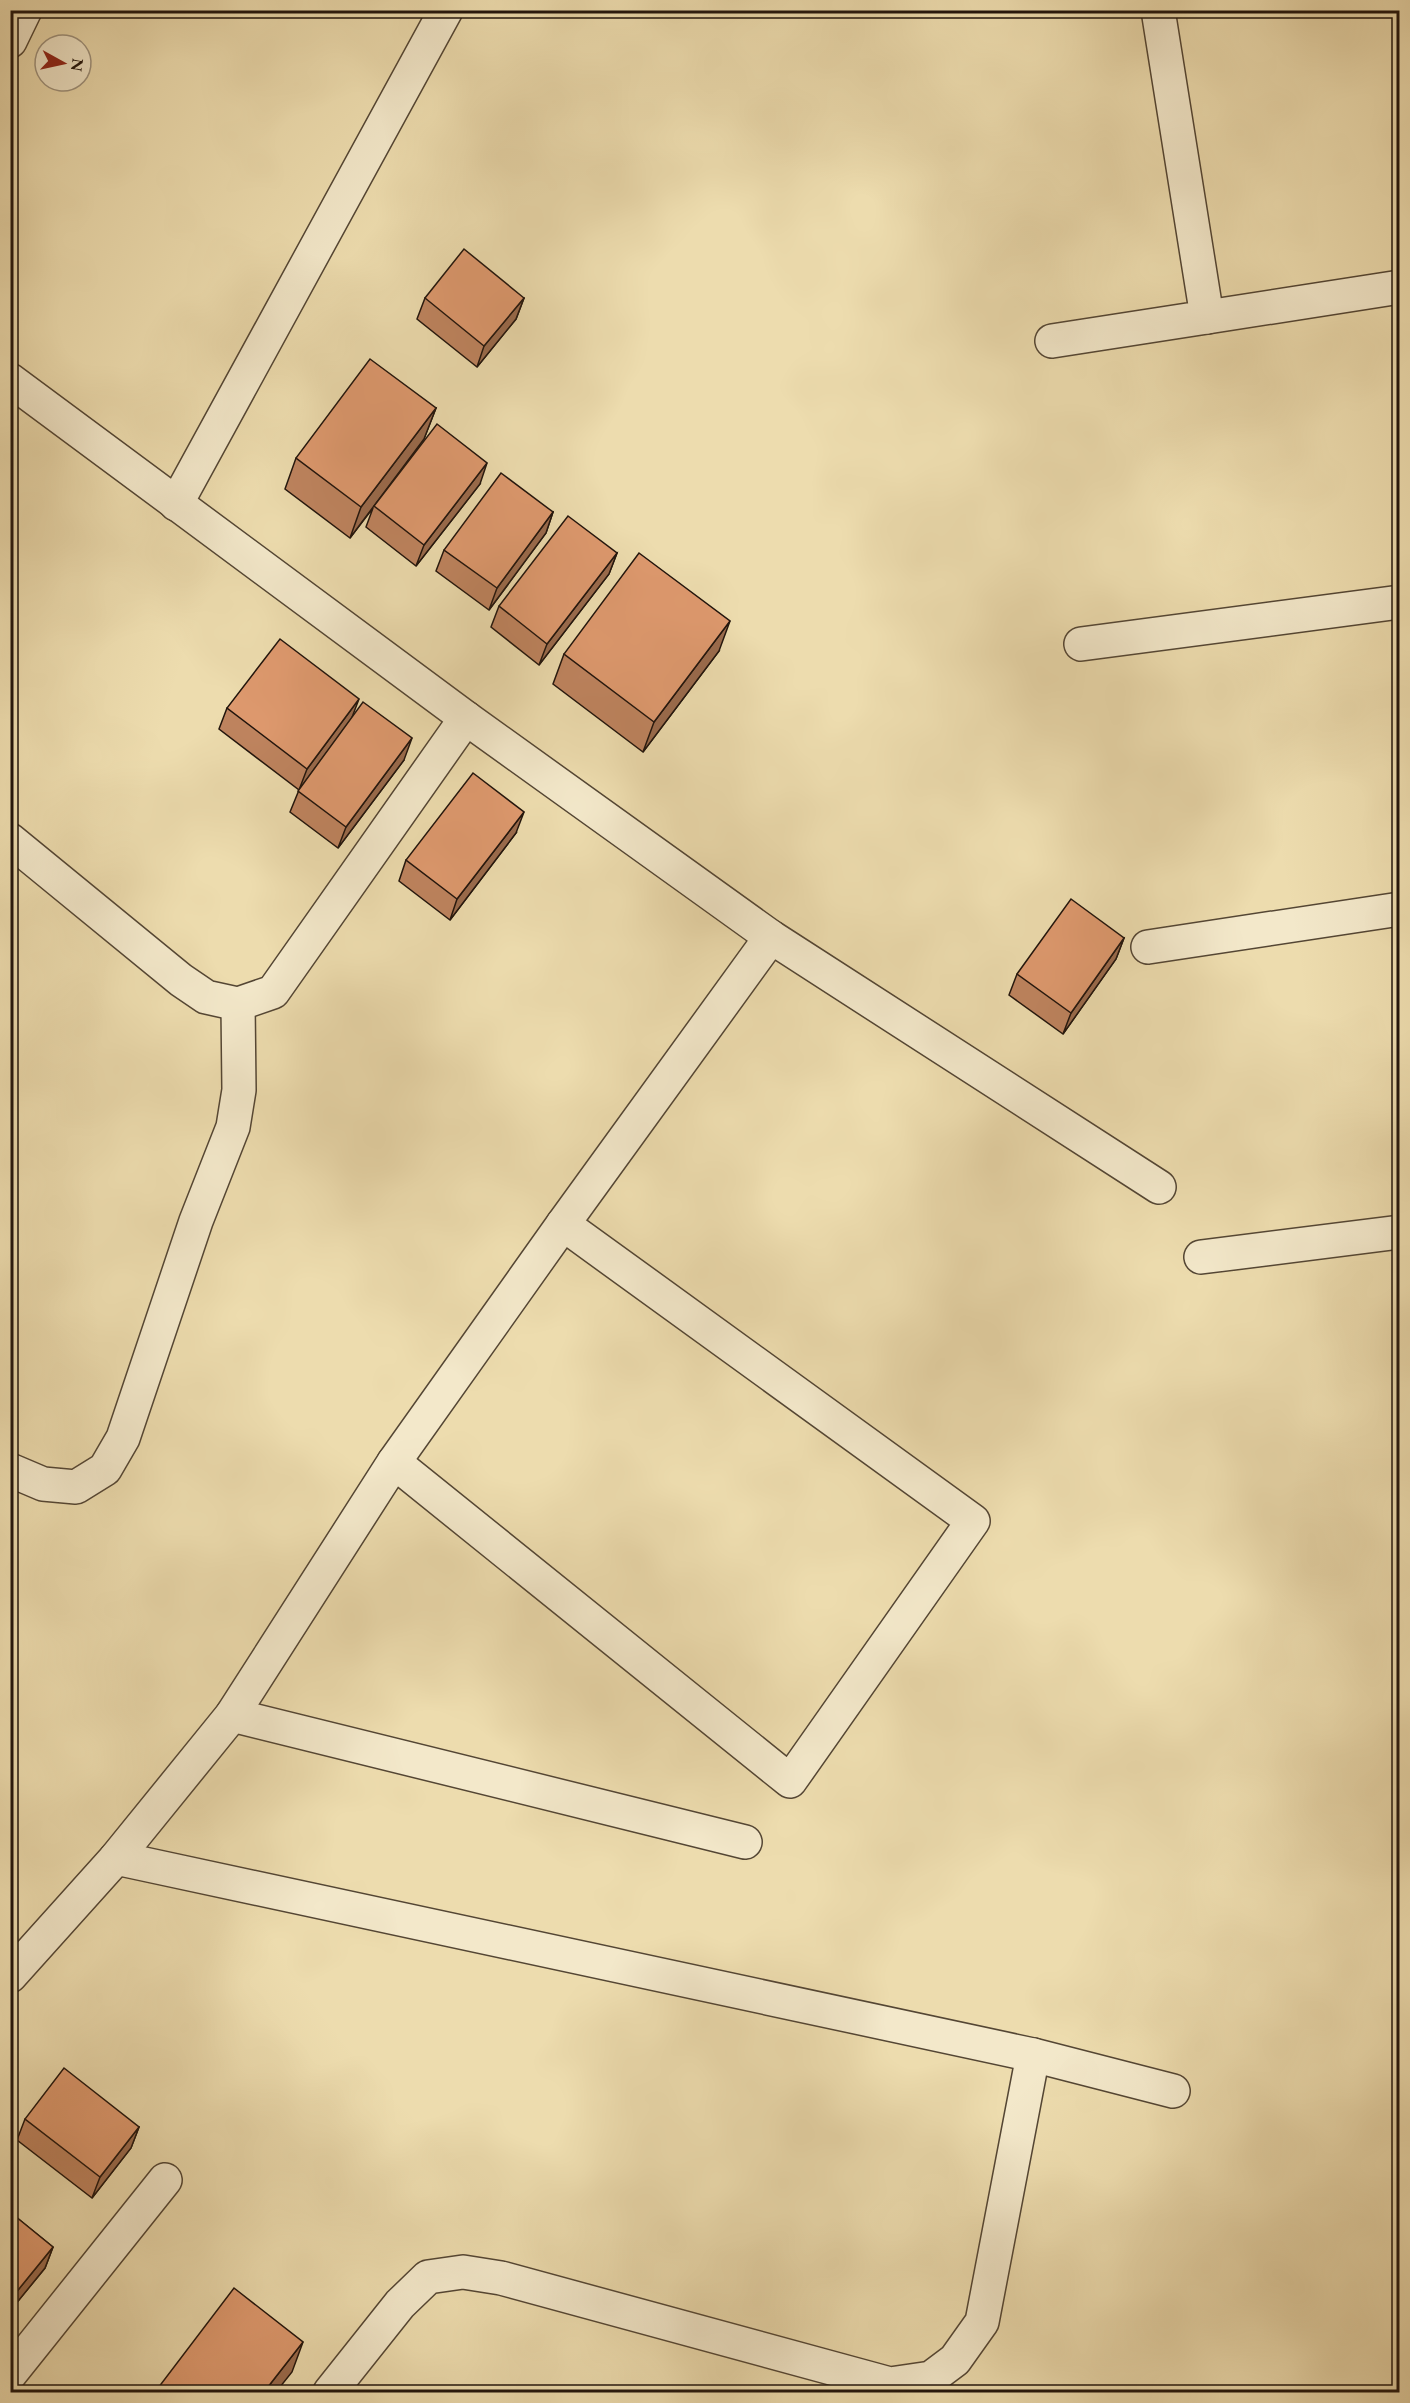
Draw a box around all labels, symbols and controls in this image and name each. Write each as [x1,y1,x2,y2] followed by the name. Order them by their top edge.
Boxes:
[33,33,93,93] north arrow
[66,57,89,73] text: N

